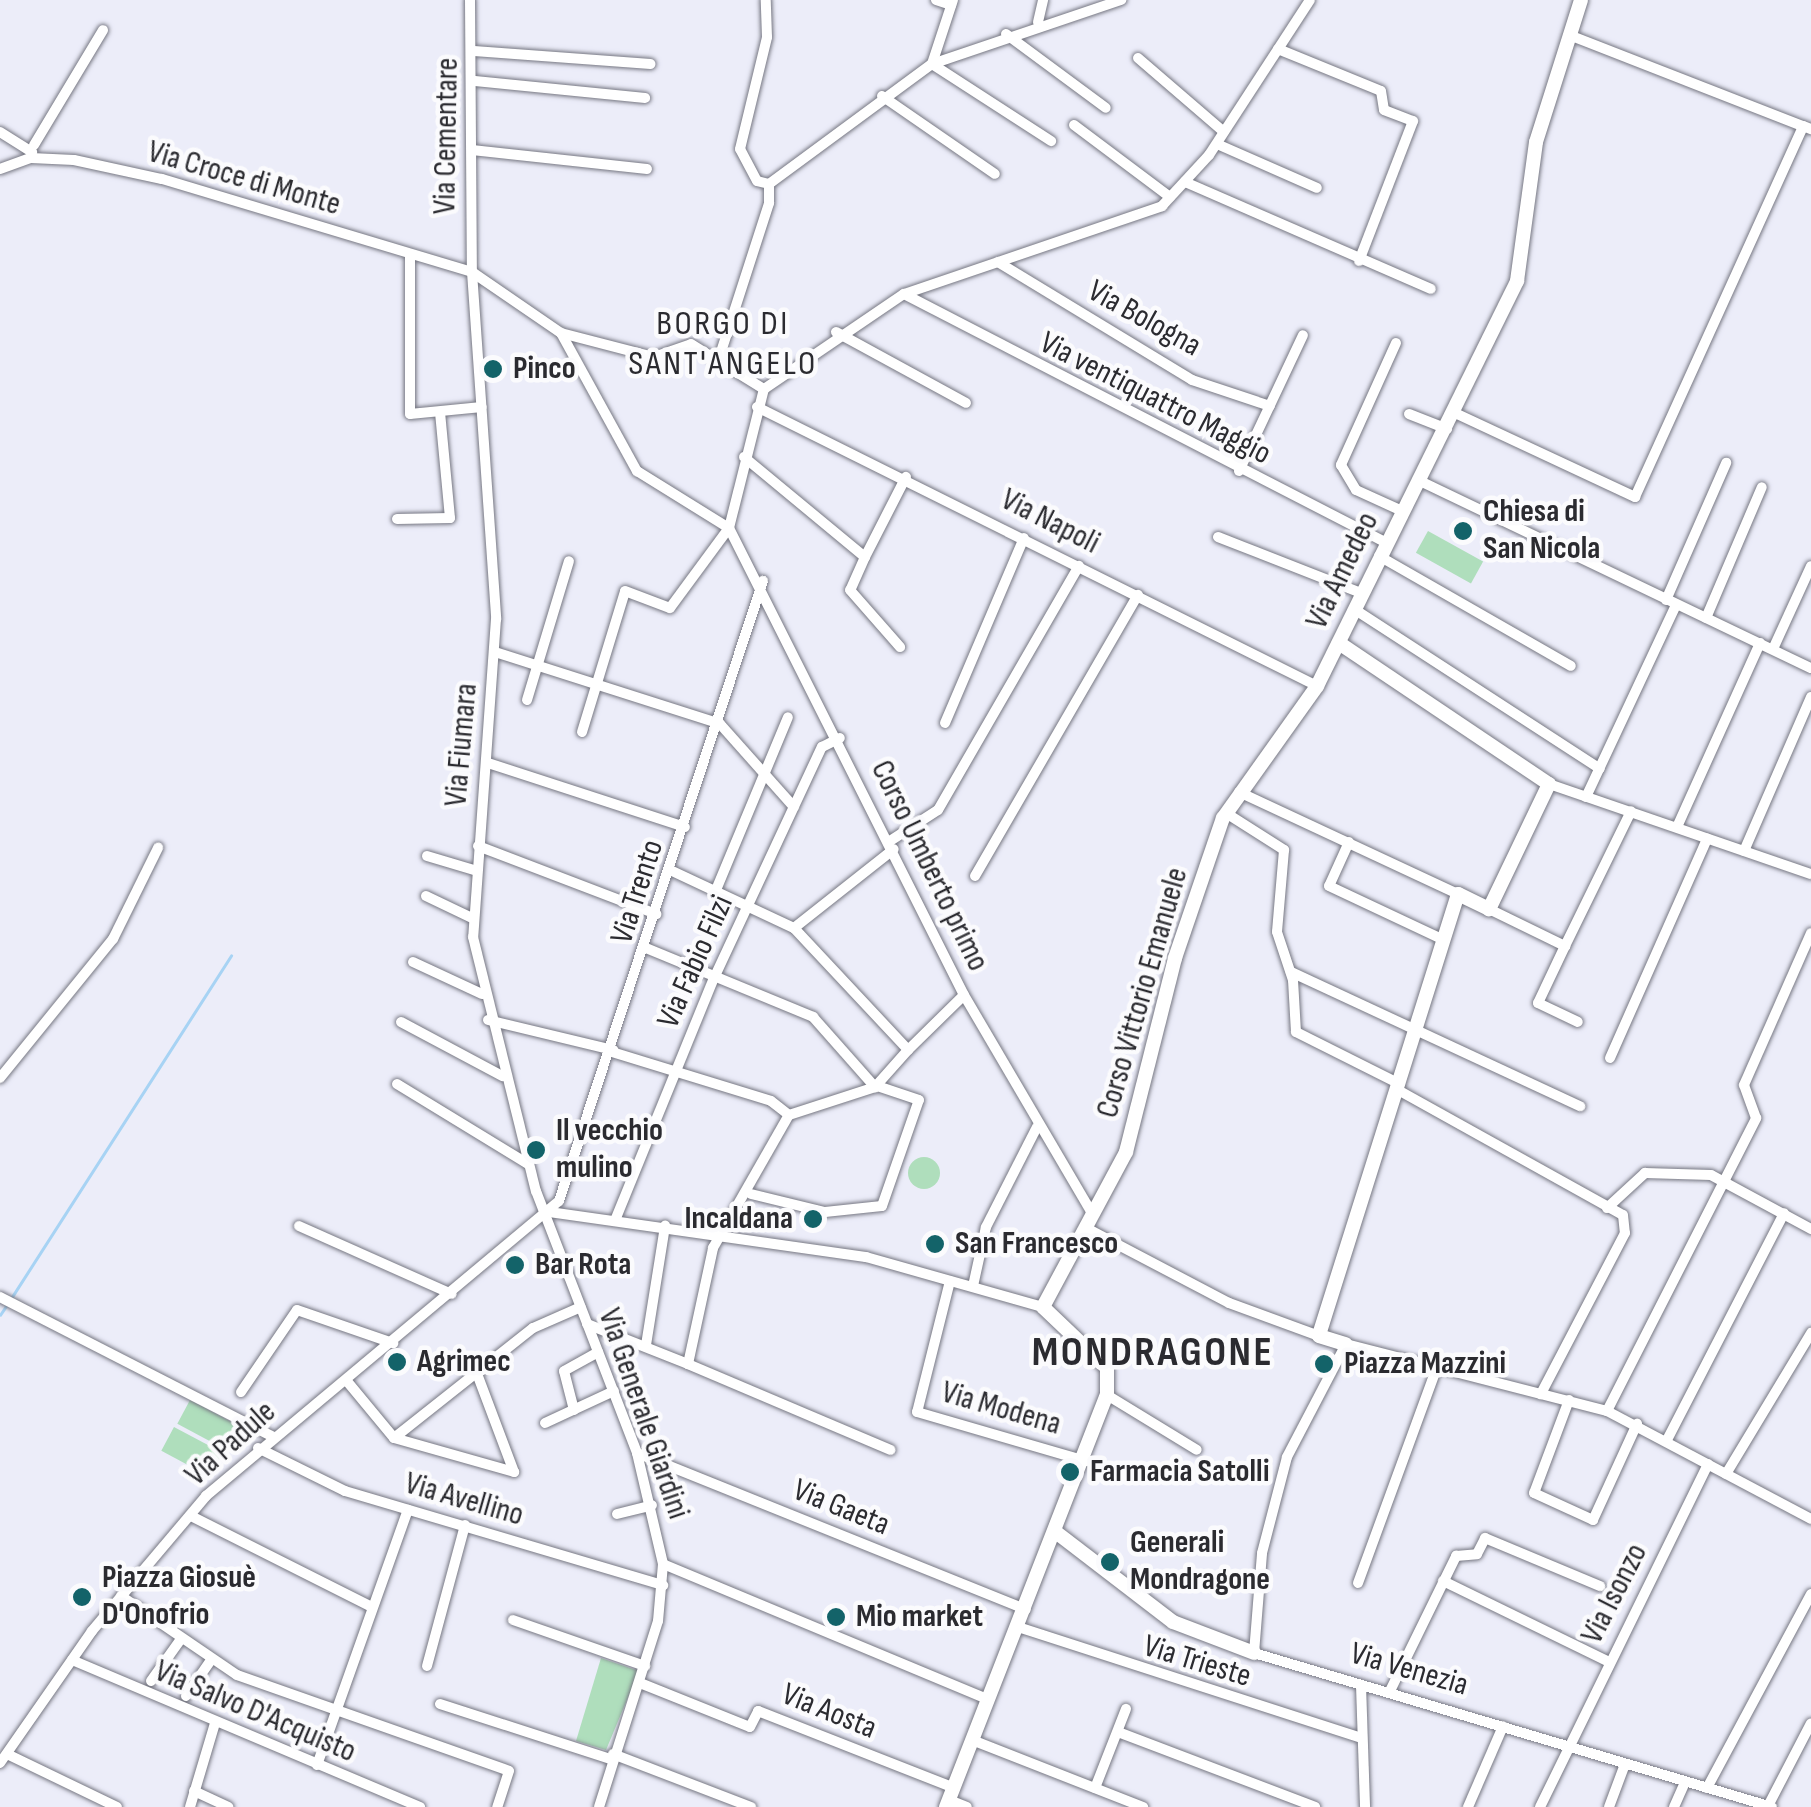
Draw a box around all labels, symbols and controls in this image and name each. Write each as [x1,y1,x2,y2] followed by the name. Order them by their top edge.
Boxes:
[426,57,468,215] street label: Via Cementare
[143,133,345,225] street label: Via Croce di Monte
[1081,272,1207,366] street label: Via Bologna
[628,303,818,385] district label: BORGO DI SANT'ANGELO
[1033,324,1277,474] street label: Via ventiquattro Maggio
[513,350,576,388] place label: Pinco
[482,358,504,380] marker: Pinco
[994,481,1106,563] street label: Via Napoli
[1483,494,1600,569] place label: Chiesa di San Nicola
[1298,506,1388,636] street label: Via Amedeo
[1452,520,1474,542] marker: Chiesa di San Nicola
[437,682,487,808] street label: Via Fiumara
[861,755,997,977] street label: Corso Umberto primo
[603,835,673,949] street label: Via Trento
[1089,864,1197,1122] street label: Corso Vittorio Emanuele
[650,890,742,1034] street label: Via Fabio Filzi
[556,1113,663,1188] place label: Il vecchio mulino
[525,1139,547,1161] marker: Il vecchio mulino
[684,1200,793,1238] place label: Incaldana
[802,1208,824,1230] marker: Incaldana
[955,1225,1118,1263] place label: San Francesco
[924,1233,946,1255] marker: San Francesco
[535,1246,631,1284] place label: Bar Rota
[504,1254,526,1276] marker: Bar Rota
[589,1304,697,1524] street label: Via Generale Giardini
[1032,1328,1274,1378] district label: MONDRAGONE
[417,1343,511,1381] place label: Agrimec
[1344,1345,1506,1383] place label: Piazza Mazzini
[386,1351,408,1373] marker: Agrimec
[1313,1353,1335,1375] marker: Piazza Mazzini
[937,1374,1065,1444] street label: Via Modena
[178,1393,284,1495] street label: Via Padule
[1090,1453,1269,1491] place label: Farmacia Satolli
[1059,1461,1081,1483] marker: Farmacia Satolli
[400,1465,528,1535] street label: Via Avellino
[787,1471,895,1545] street label: Via Gaeta
[1130,1525,1270,1600] place label: Generali Mondragone
[1574,1538,1656,1650] street label: Via Isonzo
[1099,1551,1121,1573] marker: Generali Mondragone
[102,1560,256,1635] place label: Piazza Giosuè D'Onofrio
[71,1586,93,1608] marker: Piazza Giosuè D'Onofrio
[856,1598,983,1636] place label: Mio market
[825,1606,847,1628] marker: Mio market
[1139,1628,1255,1696] street label: Via Trieste
[1346,1635,1472,1705] street label: Via Venezia
[149,1652,361,1772] street label: Via Salvo D'Acquisto
[776,1676,882,1748] street label: Via Aosta

